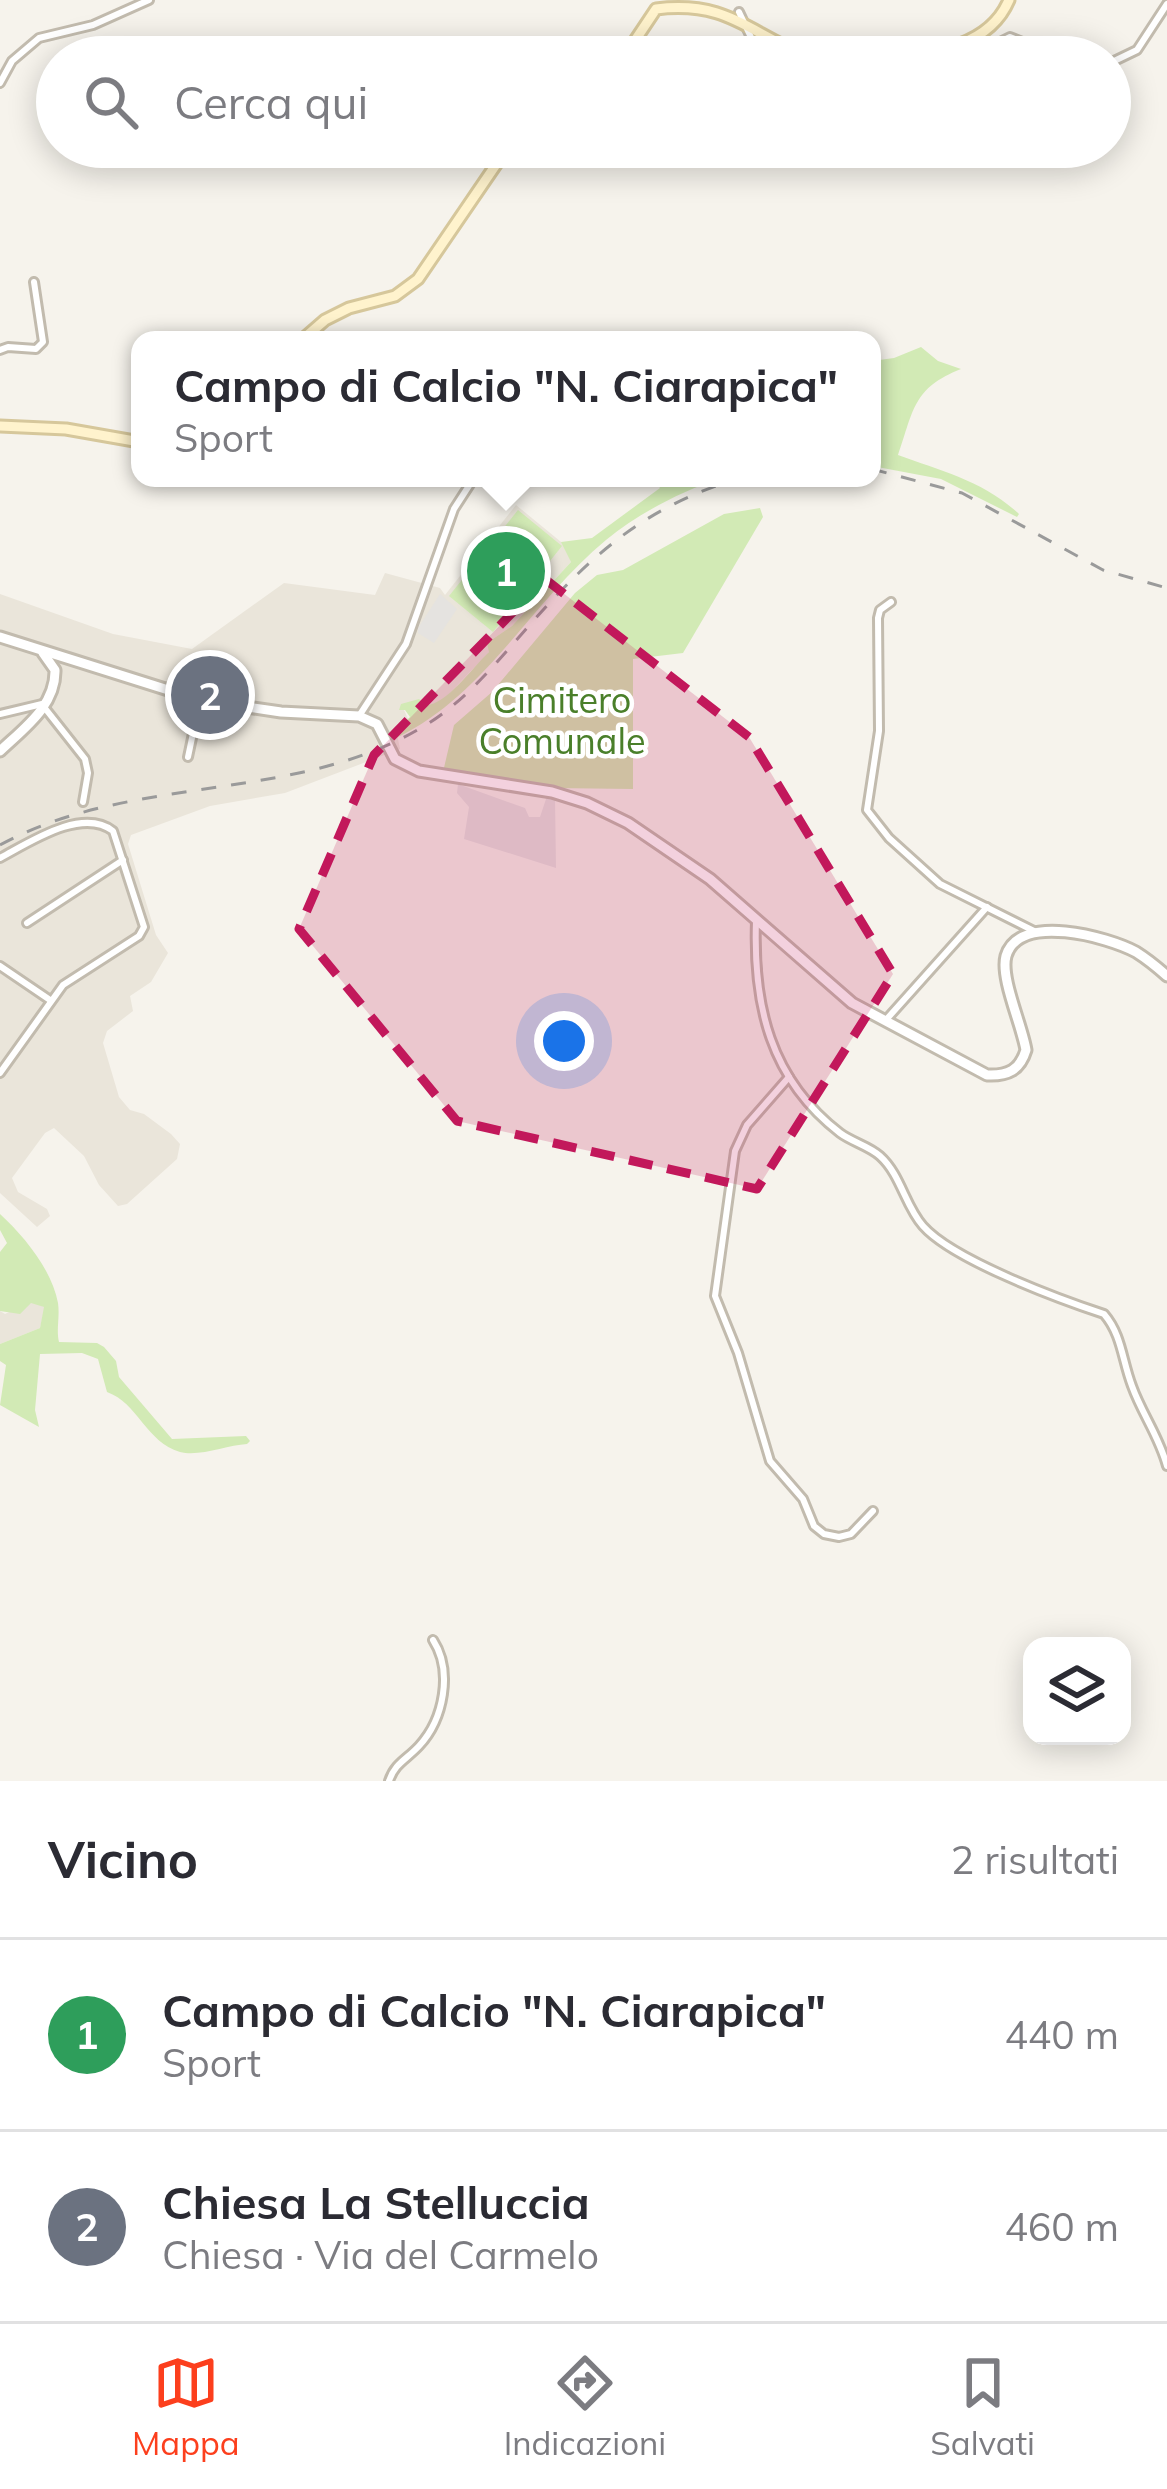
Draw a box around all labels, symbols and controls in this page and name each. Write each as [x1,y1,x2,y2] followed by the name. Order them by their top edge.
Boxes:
[36,36,1131,168] search box
[78,69,144,135] icon: search
[174,74,368,130] text: Cerca qui
[131,331,881,487] popup
[174,357,838,413] text: Campo di Calcio "N. Ciarapica"
[174,413,273,462] text: Sport
[467,526,545,616] pin: 1
[171,650,249,740] pin: 2
[478,677,646,763] park label: Cimitero Comunale
[534,1011,594,1071] your location
[1023,1637,1131,1745] map controls
[1023,1637,1131,1745] button: layers
[48,1827,198,1891] text: Vicino
[951,1835,1119,1884] text: 2 risultati
[162,1982,826,2038] text: Campo di Calcio "N. Ciarapica"
[75,2010,99,2059] text: 1
[1004,2010,1119,2059] text: 440 m
[162,2038,261,2087] text: Sport
[162,2174,590,2230] text: Chiesa La Stelluccia
[75,2202,99,2251] text: 2
[1004,2202,1119,2251] text: 460 m
[162,2230,599,2279] text: Chiesa · Via del Carmelo
[132,2350,240,2463] tab: Mappa
[504,2350,666,2463] tab: Indicazioni
[930,2350,1035,2463] tab: Salvati

